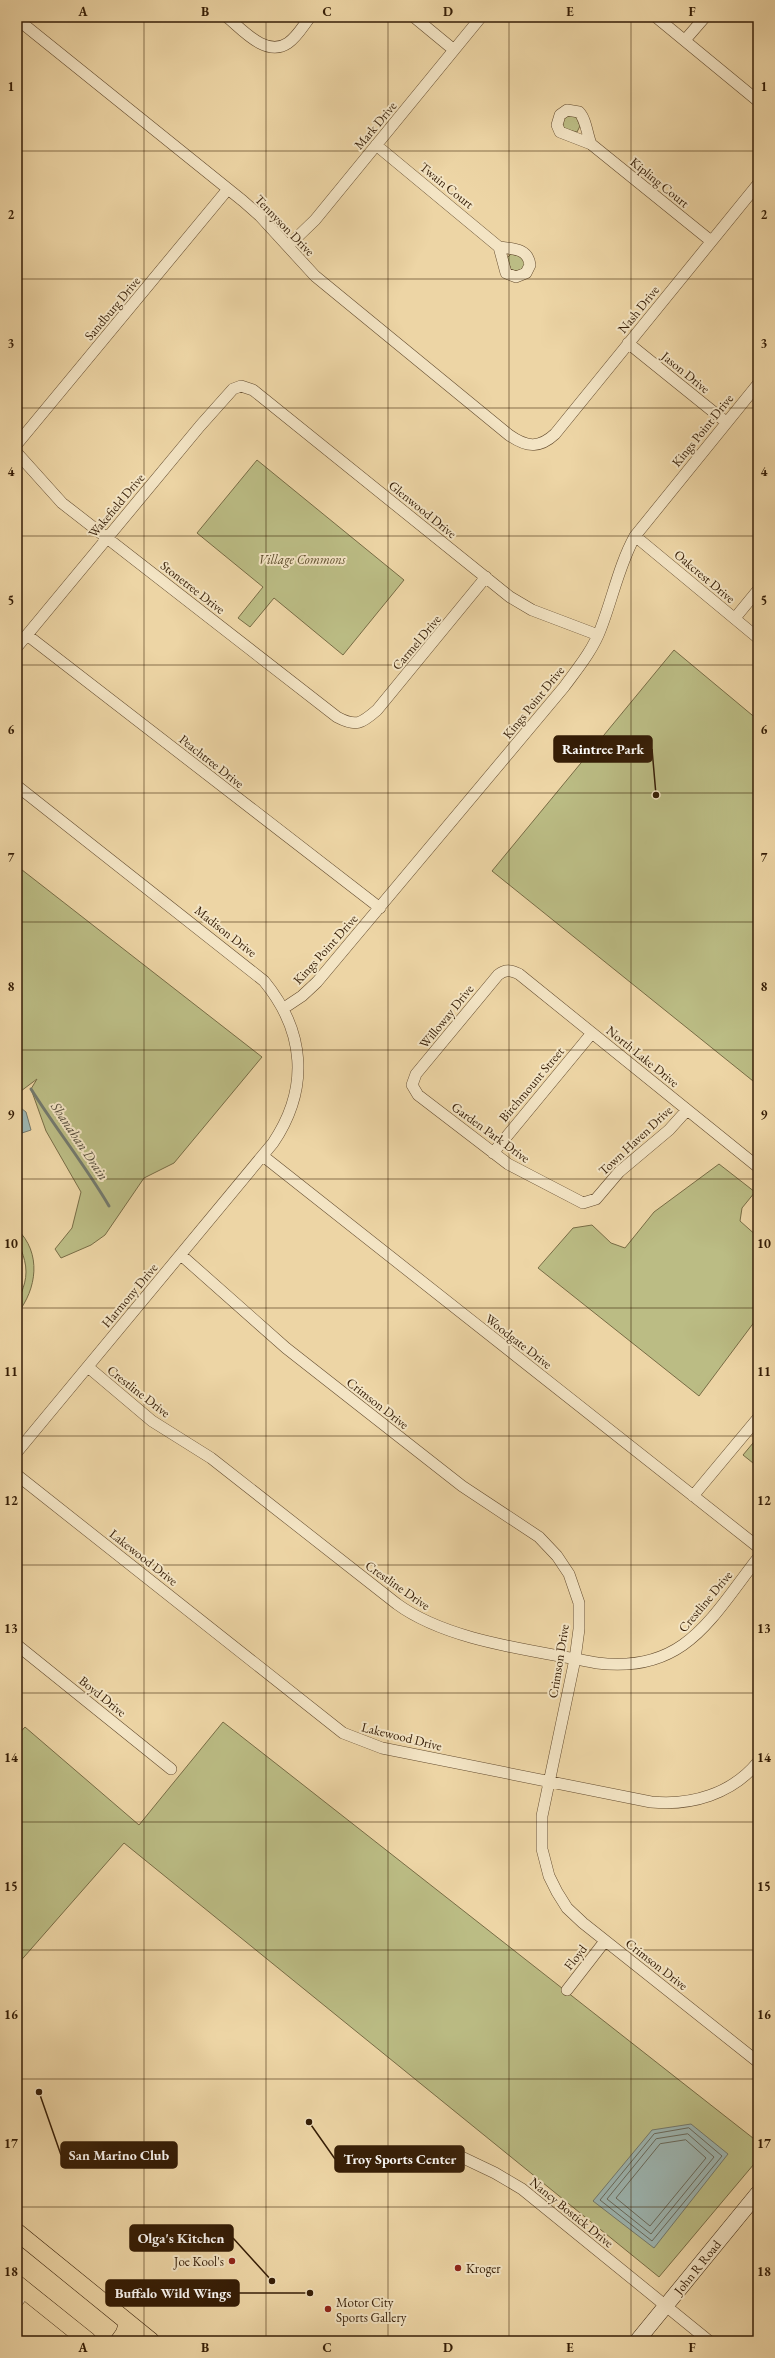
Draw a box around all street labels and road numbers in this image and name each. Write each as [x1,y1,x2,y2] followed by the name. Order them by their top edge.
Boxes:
[350,98,400,153] street label: Mark Drive
[627,153,693,211] street label: Kipling Court
[416,158,477,212] street label: Twain Court
[251,191,318,260] street label: Tennyson Drive
[81,273,144,344] street label: Sandburg Drive
[614,282,663,337] street label: Nash Drive
[657,347,713,397] street label: Jason Drive
[668,390,737,470] street label: Kings Point Drive
[85,470,148,541] street label: Wakefield Drive
[385,477,460,542] street label: Glenwood Drive
[671,546,739,607] street label: Oakcrest Drive
[157,557,228,618] street label: Stonetree Drive
[388,611,445,674] street label: Carmel Drive
[499,662,568,742] street label: Kings Point Drive
[176,731,247,792] street label: Peachtree Drive
[191,902,260,961] street label: Madison Drive
[289,911,361,988] street label: Kings Point Drive
[416,981,477,1052] street label: Willoway Drive
[603,1022,683,1091] street label: North Lake Drive
[495,1043,568,1125] street label: Birchmount Street
[448,1098,533,1167] street label: Garden Park Drive
[595,1102,676,1179] street label: Town Haven Drive
[97,1260,161,1331] street label: Harmony Drive
[482,1310,556,1373] street label: Woodgate Drive
[104,1361,174,1421] street label: Crestline Drive
[343,1374,412,1433] street label: Crimson Drive
[106,1525,181,1589] street label: Lakewood Drive
[362,1557,434,1614] street label: Crestline Drive
[675,1567,736,1636] street label: Crestline Drive
[544,1623,573,1699] street label: Crimson Drive
[76,1672,130,1721] street label: Boyd Drive
[360,1718,444,1755] street label: Lakewood Drive
[622,1935,691,1994] street label: Crimson Drive
[560,1941,591,1974] street label: Floyd
[526,2173,617,2251] street label: Nancy Bostick Drive
[669,2236,725,2299] street label: John R Road

